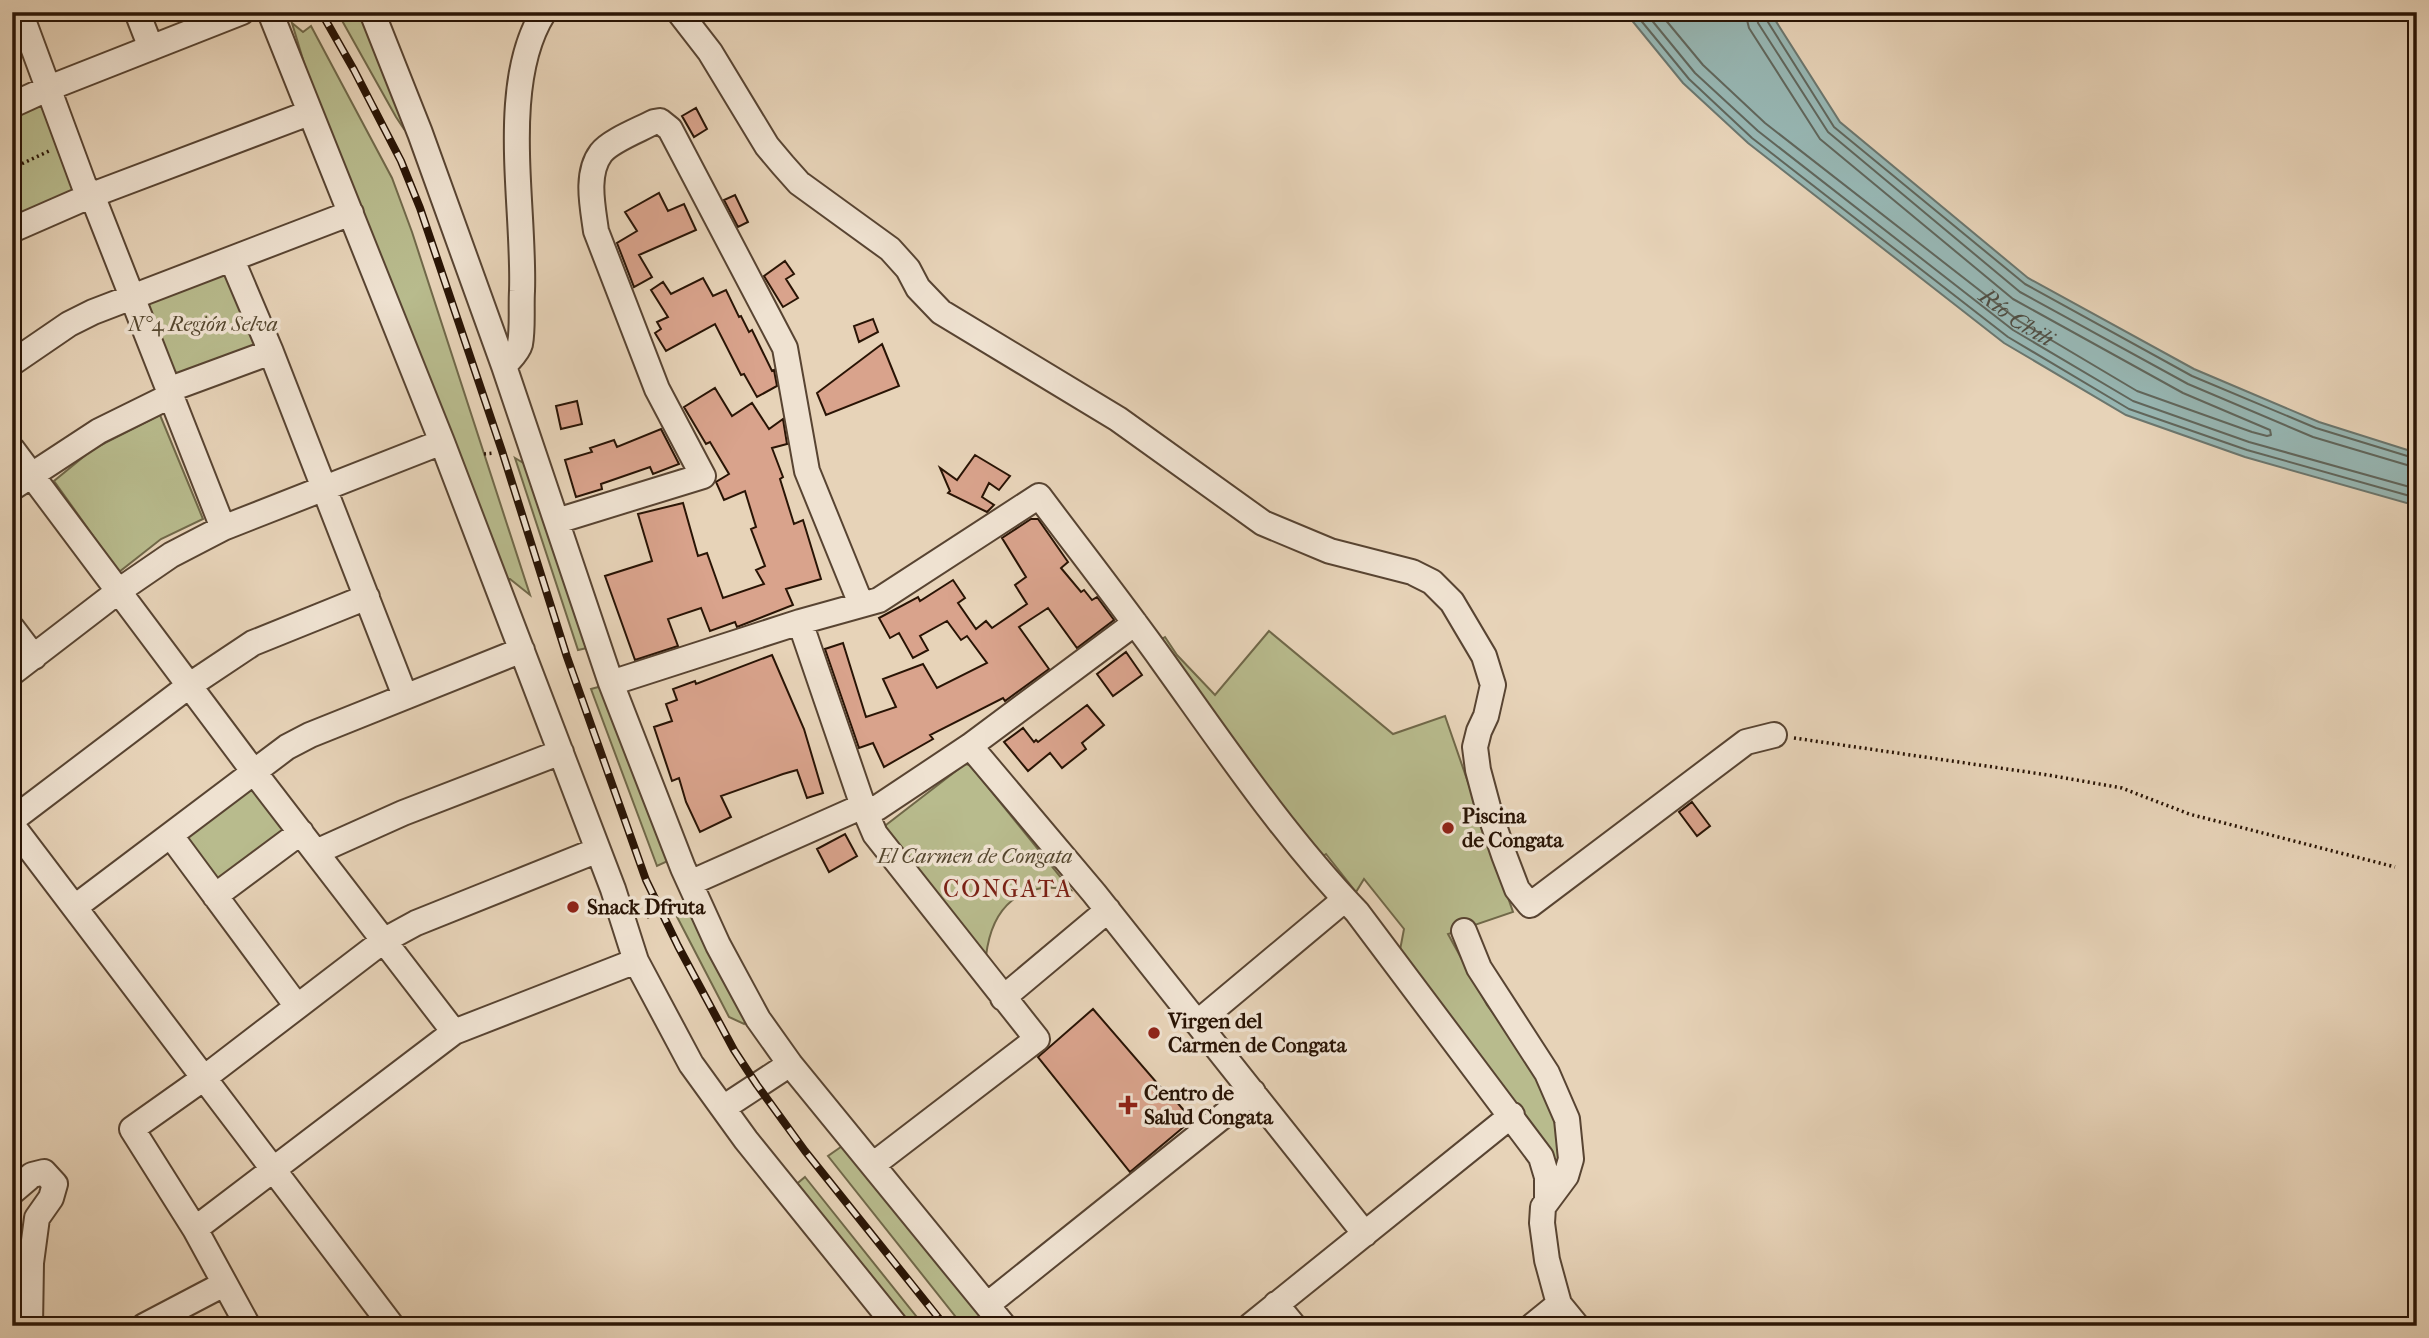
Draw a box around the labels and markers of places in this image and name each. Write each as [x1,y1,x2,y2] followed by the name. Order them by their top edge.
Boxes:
[1462,804,1565,852] place label: Piscina de Congata
[1440,820,1456,836] marker: Piscina de Congata
[587,895,706,919] place label: Snack Dfruta
[565,899,581,915] marker: Snack Dfruta
[1167,1009,1348,1057] place label: Virgen del Carmen de Congata
[1146,1025,1162,1041] marker: Virgen del Carmen de Congata
[1144,1081,1274,1129] place label: Centro de Salud Congata
[1118,1095,1138,1115] marker: Centro de Salud Congata

